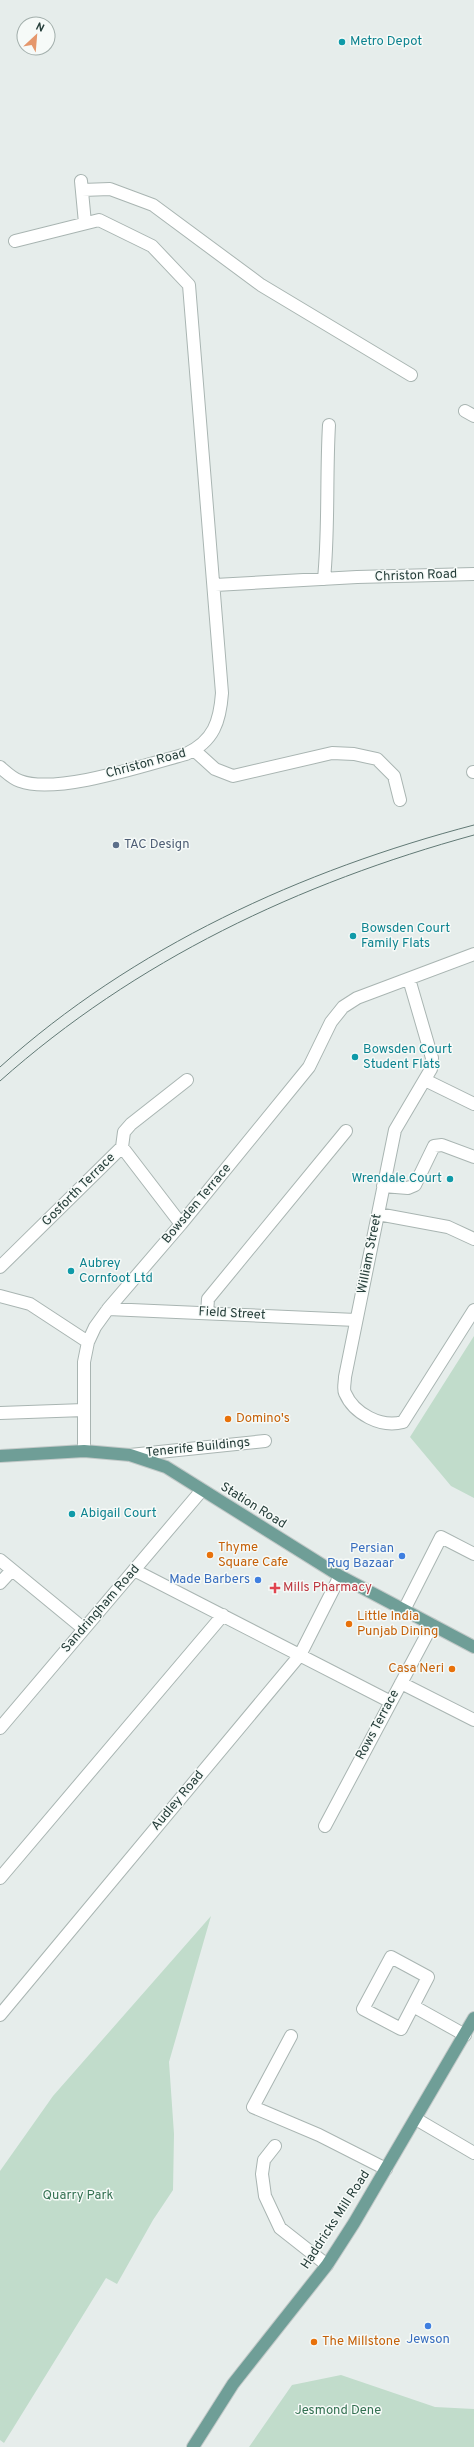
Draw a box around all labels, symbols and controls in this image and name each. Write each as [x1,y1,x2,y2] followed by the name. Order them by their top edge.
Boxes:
[16,16,56,56] north arrow
[33,20,47,36] text: N
[350,34,422,50] place label: Metro Depot
[337,37,347,47] marker: Metro Depot
[374,567,458,585] street label: Christon Road
[104,746,188,782] street label: Christon Road
[124,837,190,853] place label: TAC Design
[111,840,121,850] marker: TAC Design
[361,921,450,952] place label: Bowsden Court Family Flats
[348,931,358,941] marker: Bowsden Court Family Flats
[363,1042,452,1073] place label: Bowsden Court Student Flats
[350,1052,360,1062] marker: Bowsden Court Student Flats
[39,1150,119,1230] street label: Gosforth Terrace
[159,1161,235,1247] street label: Bowsden Terrace
[351,1171,442,1187] place label: Wrendale Court
[445,1174,455,1184] marker: Wrendale Court
[354,1213,386,1295] street label: William Street
[79,1256,153,1287] place label: Aubrey Cornfoot Ltd
[66,1266,76,1276] marker: Aubrey Cornfoot Ltd
[198,1304,266,1324] street label: Field Street
[236,1411,290,1427] place label: Domino's
[223,1414,233,1424] marker: Domino's
[145,1435,251,1461] street label: Tenerife Buildings
[217,1479,289,1533] street label: Station Road
[80,1506,157,1522] place label: Abigail Court
[67,1509,77,1519] marker: Abigail Court
[218,1540,288,1571] place label: Thyme Square Cafe
[327,1541,394,1572] place label: Persian Rug Bazaar
[205,1550,215,1560] marker: Thyme Square Cafe
[397,1551,407,1561] marker: Persian Rug Bazaar
[58,1562,144,1656] street label: Sandringham Road
[169,1572,250,1588] place label: Made Barbers
[253,1575,263,1585] marker: Made Barbers
[283,1580,372,1596] place label: Mills Pharmacy
[270,1583,280,1593] marker: Mills Pharmacy
[357,1609,438,1640] place label: Little India Punjab Dining
[344,1619,354,1629] marker: Little India Punjab Dining
[388,1661,444,1677] place label: Casa Neri
[447,1664,457,1674] marker: Casa Neri
[353,1687,403,1763] street label: Rows Terrace
[148,1768,208,1834] street label: Audley Road
[298,2168,374,2272] street label: Haddricks Mill Road
[43,2188,114,2204] park label: Quarry Park
[423,2321,433,2331] marker: Jewson
[406,2332,450,2348] place label: Jewson
[322,2334,400,2350] place label: The Millstone
[309,2337,319,2347] marker: The Millstone
[295,2403,381,2419] park label: Jesmond Dene

